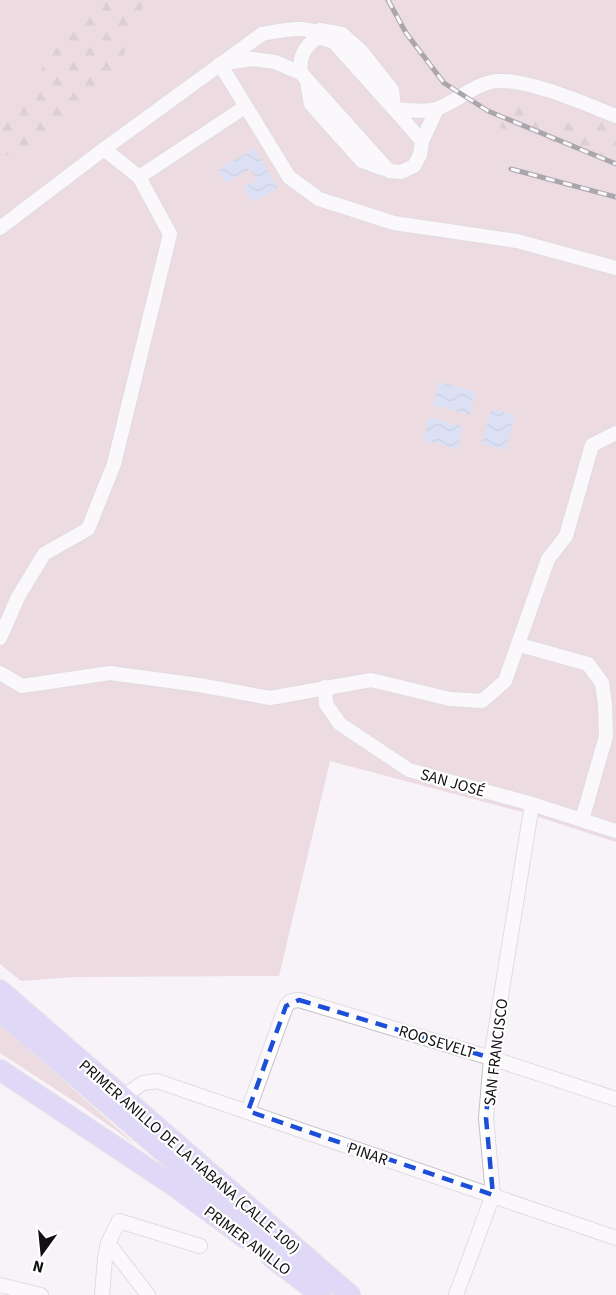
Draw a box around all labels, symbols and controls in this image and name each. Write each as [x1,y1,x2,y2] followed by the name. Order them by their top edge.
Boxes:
[418,763,488,803] street label: SAN JOSÉ
[478,997,513,1107] street label: SAN FRANCISCO
[396,1020,478,1064] street label: ROOSEVELT
[76,1055,304,1257] street label: PRIMER ANILLO DE LA HABANA (CALLE 100)
[345,1137,391,1171] street label: PINAR
[201,1201,295,1279] street label: PRIMER ANILLO
[12,1223,72,1283] north arrow
[30,1255,46,1279] text: N

